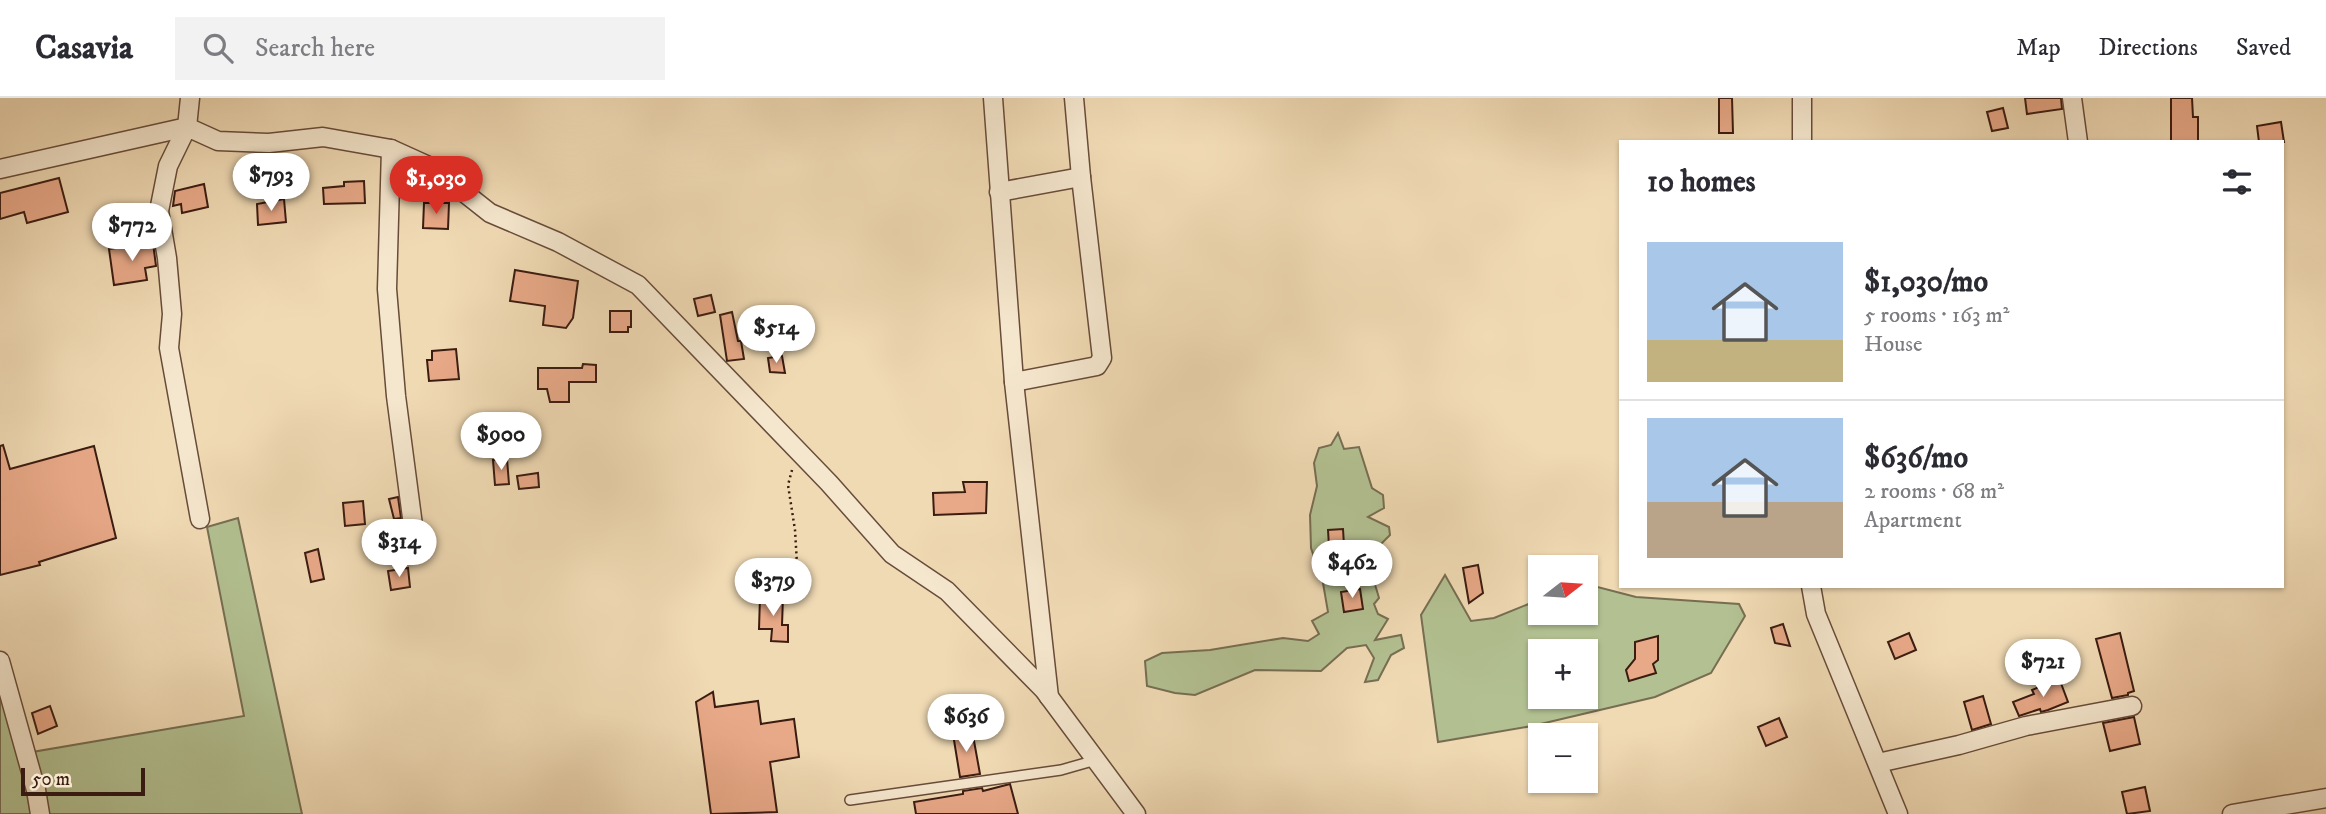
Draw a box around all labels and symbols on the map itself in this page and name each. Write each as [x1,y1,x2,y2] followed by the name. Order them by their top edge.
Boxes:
[230,153,312,213] pin: $793
[379,156,493,216] pin: $1,030
[91,204,173,263] pin: $772
[735,306,817,365] pin: $514
[460,412,542,472] pin: $900
[358,519,440,579] pin: $314
[1311,540,1393,600] pin: $462
[1528,555,1598,625] north arrow
[732,559,814,618] pin: $379
[2002,640,2084,699] pin: $721
[925,694,1007,754] pin: $636
[21,765,145,797] scale bar

